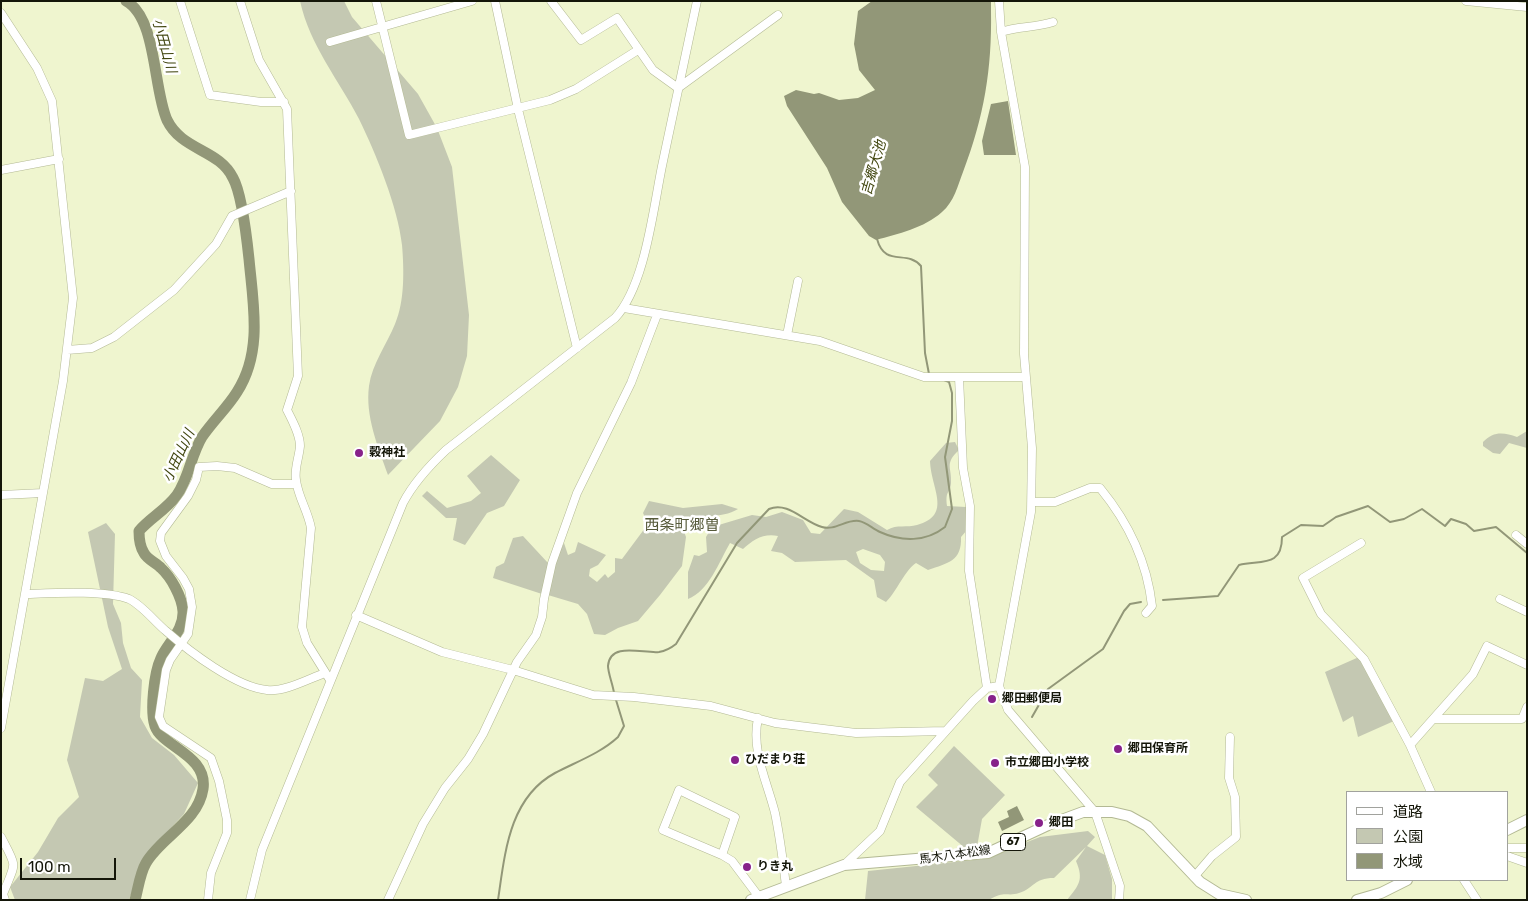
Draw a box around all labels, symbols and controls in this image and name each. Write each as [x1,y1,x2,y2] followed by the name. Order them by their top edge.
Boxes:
[149,17,179,75] water label: 小田山川
[858,139,890,197] water label: 吉郷大池
[160,427,198,485] water label: 小田山川
[369,446,405,460] place label: 穀神社
[353,447,365,459] marker: 穀神社
[645,517,719,535] district label: 西条町郷曽
[1002,692,1062,706] place label: 郷田郵便局
[986,693,998,705] marker: 郷田郵便局
[1128,742,1188,756] place label: 郷田保育所
[1112,743,1124,755] marker: 郷田保育所
[745,753,805,767] place label: ひだまり荘
[729,754,741,766] marker: ひだまり荘
[1005,756,1089,770] place label: 市立郷田小学校
[989,757,1001,769] marker: 市立郷田小学校
[1346,791,1508,881] legend
[1393,803,1423,821] text: 道路
[1049,816,1073,830] place label: 郷田
[1033,817,1045,829] marker: 郷田
[1393,828,1423,846] text: 公園
[1000,834,1026,850] road number: 67
[918,843,992,867] street label: 馬木八本松線
[22,848,119,880] scale bar
[1393,853,1423,871] text: 水域
[28,858,70,876] text: 100 m
[757,860,793,874] place label: りき丸
[741,861,753,873] marker: りき丸

